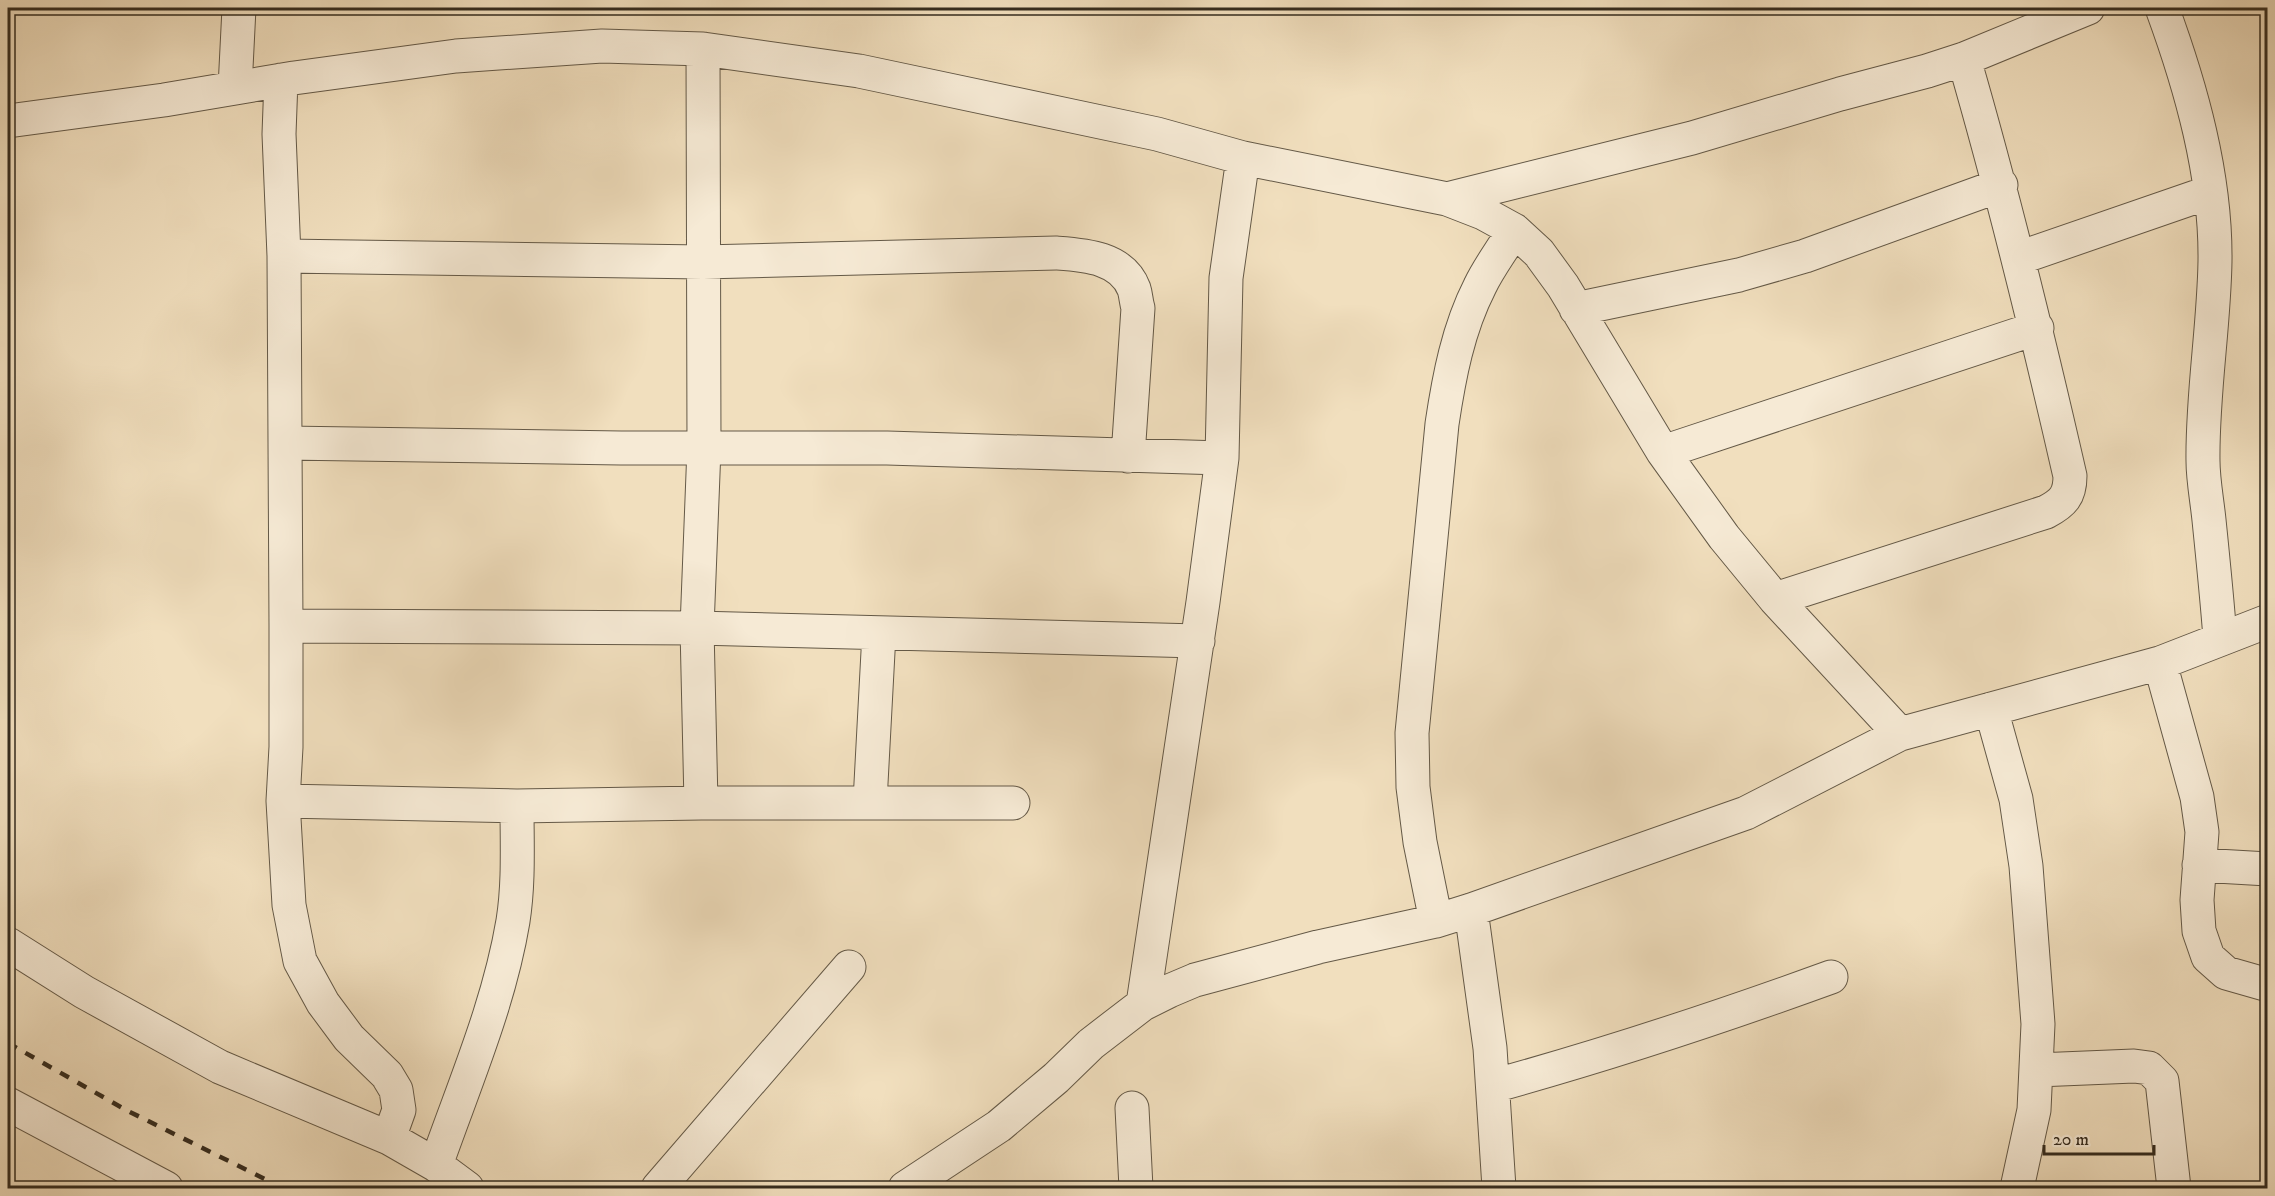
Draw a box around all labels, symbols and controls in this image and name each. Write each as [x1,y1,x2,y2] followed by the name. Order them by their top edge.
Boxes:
[2044,1118,2154,1156] scale bar
[2053,1129,2089,1151] text: 20 m

